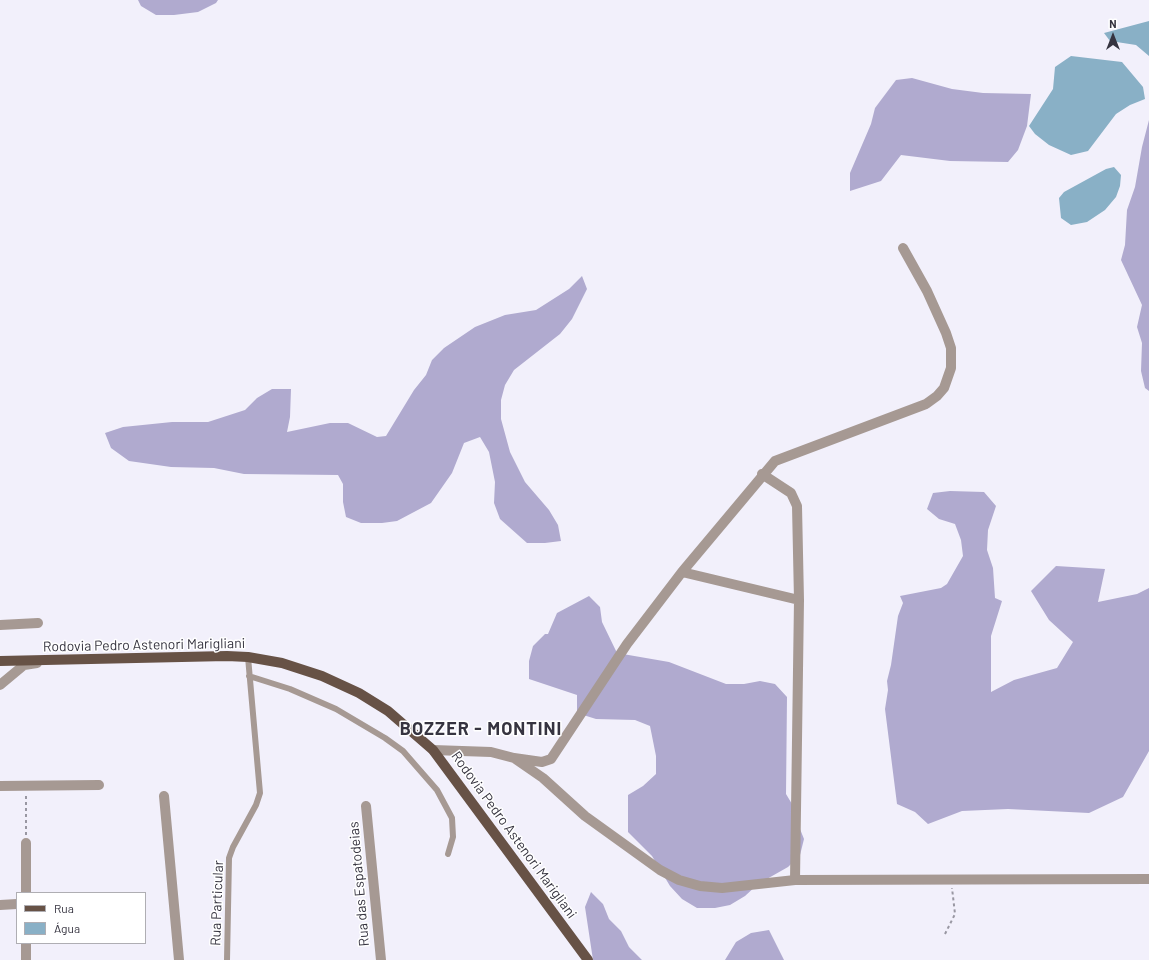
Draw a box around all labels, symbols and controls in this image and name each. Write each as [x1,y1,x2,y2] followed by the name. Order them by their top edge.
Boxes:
[1093,16,1133,56] north arrow
[1109,17,1117,30] text: N
[43,635,245,655] street label: Rodovia Pedro Astenori Marigliani
[400,718,562,740] district label: BOZZER - MONTINI
[448,748,580,922] street label: Rodovia Pedro Astenori Marigliani
[345,821,373,947] street label: Rua das Espatodeias
[207,860,227,946] street label: Rua Particular
[16,892,146,944] legend
[54,901,74,915] text: Rua
[54,921,80,935] text: Água

